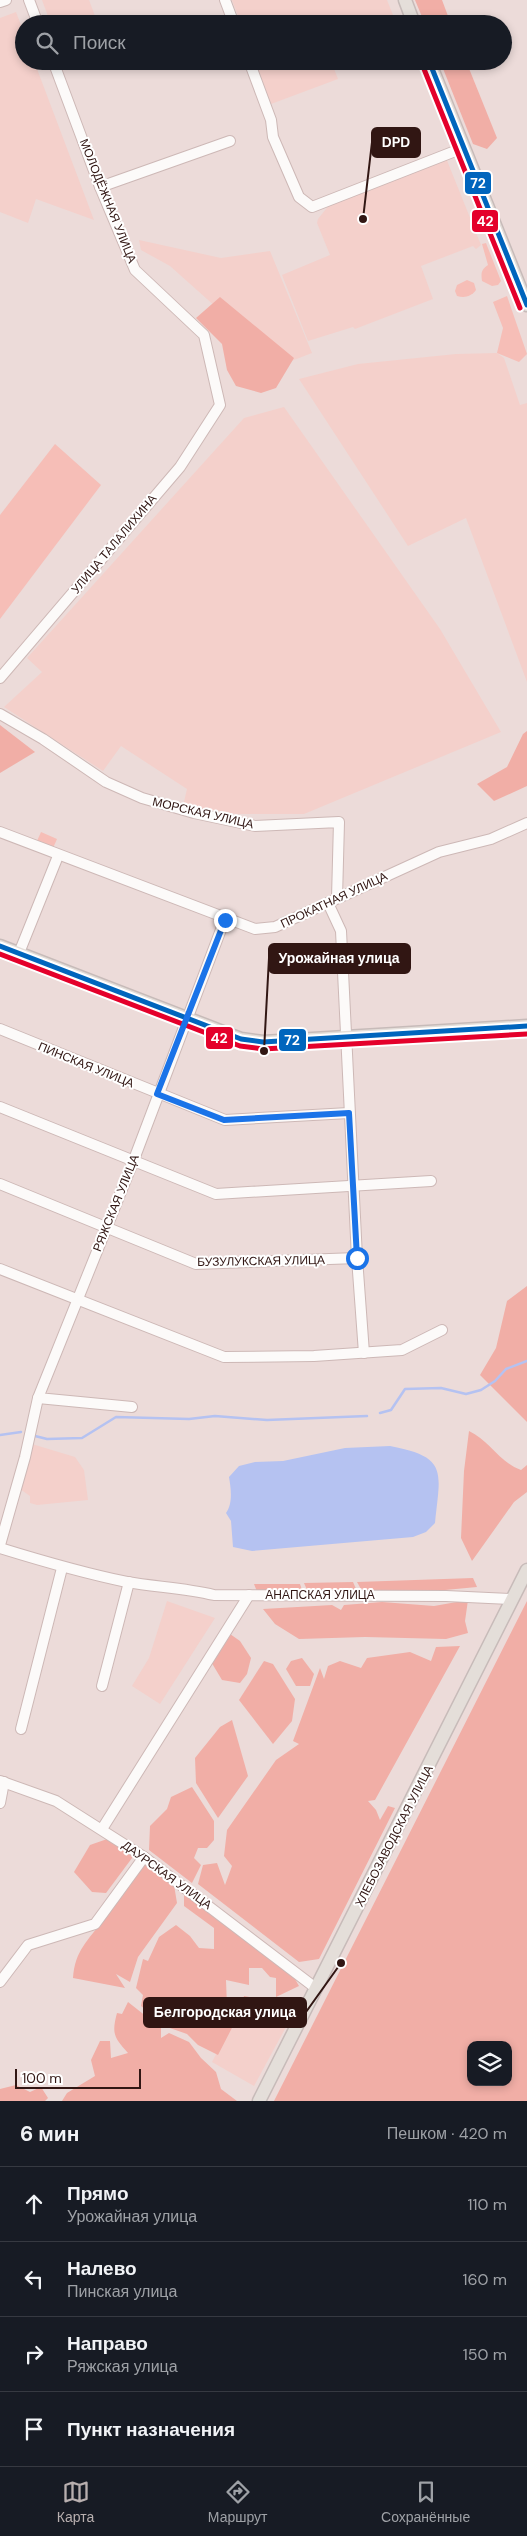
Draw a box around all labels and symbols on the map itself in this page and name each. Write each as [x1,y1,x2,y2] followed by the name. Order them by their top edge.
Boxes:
[372,128,420,157] callout: DPD
[382,133,410,151] text: DPD
[76,137,140,265] street label: МОЛОДЁЖНАЯ УЛИЦА
[464,171,492,195] line badge: 72
[470,174,486,192] text: 72
[471,209,499,233] line badge: 42
[476,212,494,230] text: 42
[68,491,160,597] street label: УЛИЦА ТАЛАЛИХИНА
[151,794,255,832] street label: МОРСКАЯ УЛИЦА
[278,868,390,932] street label: ПРОКАТНАЯ УЛИЦА
[214,909,237,932] route end
[269,944,410,973] callout: Урожайная улица
[279,949,400,967] text: Урожайная улица
[205,1026,234,1050] line badge: 42
[278,1028,307,1052] line badge: 72
[210,1029,228,1047] text: 42
[284,1031,300,1049] text: 72
[36,1038,136,1092] street label: ПИНСКАЯ УЛИЦА
[89,1152,143,1254] street label: РЯЖСКАЯ УЛИЦА
[346,1247,369,1270] route start
[197,1252,325,1270] street label: БУЗУЛУКСКАЯ УЛИЦА
[265,1587,375,1603] street label: АНАПСКАЯ УЛИЦА
[351,1762,437,1910] street label: ХЛЕБОЗАВОДСКАЯ УЛИЦА
[119,1837,215,1913] street label: ДАУРСКАЯ УЛИЦА
[144,1998,306,2027] callout: Белгородская улица
[154,2003,296,2021] text: Белгородская улица
[15,2066,141,2089] scale bar

